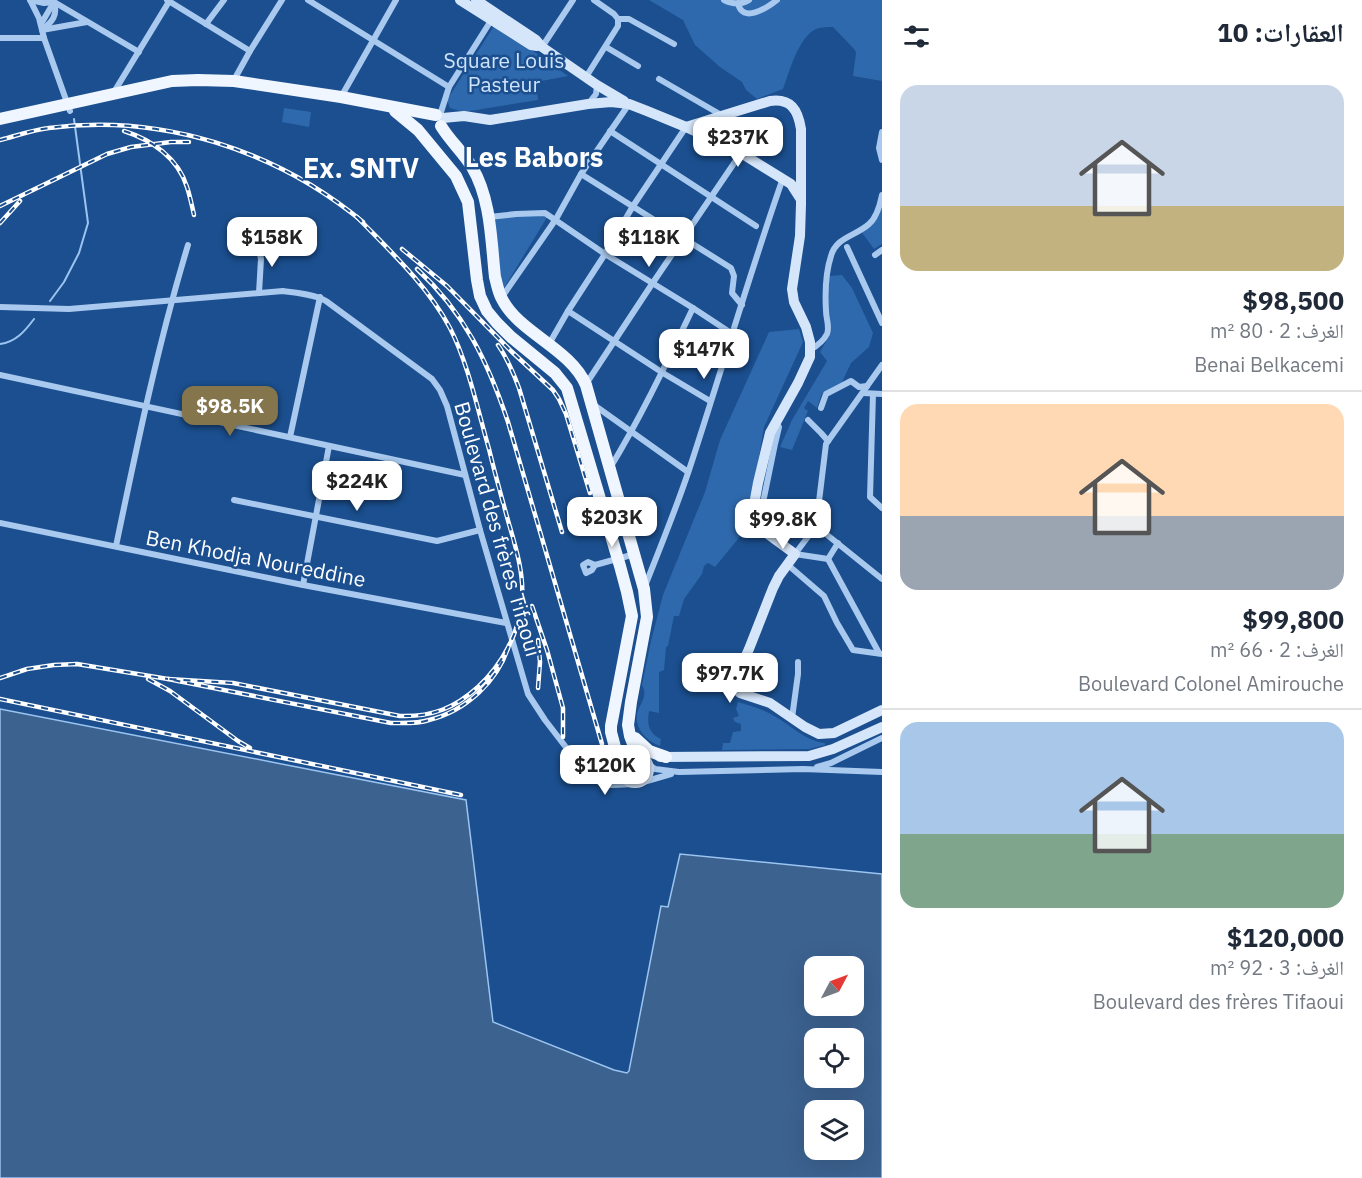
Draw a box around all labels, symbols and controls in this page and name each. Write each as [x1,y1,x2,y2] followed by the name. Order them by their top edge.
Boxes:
[1217,15,1344,49] text: العقارات: 10
[900,20,933,53] icon: filters
[443,46,565,98] park label: Square Louis Pasteur
[696,117,780,168] pin: $237K
[707,123,769,150] text: $237K
[1068,124,1176,232] icon: home
[465,139,603,174] district label: Les Babors
[303,150,419,185] district label: Ex. SNTV
[230,217,314,268] pin: $158K
[607,217,691,268] pin: $118K
[241,223,303,250] text: $158K
[618,223,680,250] text: $118K
[1242,283,1344,317] text: $98,500
[1210,317,1344,344] text: الغرف: 2 · 80 m²
[662,329,746,380] pin: $147K
[673,335,735,362] text: $147K
[1194,351,1344,378] text: Benai Belkacemi
[181,386,279,437] pin: $98.5K
[196,392,264,419] text: $98.5K
[448,398,548,660] street label: Boulevard des frères Tifaoui
[1068,443,1176,551] icon: home
[315,461,399,512] pin: $224K
[326,467,388,494] text: $224K
[570,497,654,548] pin: $203K
[734,499,832,550] pin: $99.8K
[581,503,643,530] text: $203K
[749,505,817,532] text: $99.8K
[144,523,368,593] street label: Ben Khodja Noureddine
[1242,602,1344,636] text: $99,800
[1210,636,1344,663] text: الغرف: 2 · 66 m²
[681,653,779,704] pin: $97.7K
[696,659,764,686] text: $97.7K
[1078,670,1344,697] text: Boulevard Colonel Amirouche
[563,745,647,796] pin: $120K
[574,751,636,778] text: $120K
[1068,761,1176,869] icon: home
[1227,920,1344,954] text: $120,000
[1210,954,1344,981] text: الغرف: 3 · 92 m²
[804,956,864,1016] north arrow
[804,956,864,1160] map controls
[1093,988,1344,1015] text: Boulevard des frères Tifaoui
[804,1028,864,1088] button: locate
[804,1100,864,1160] button: layers

